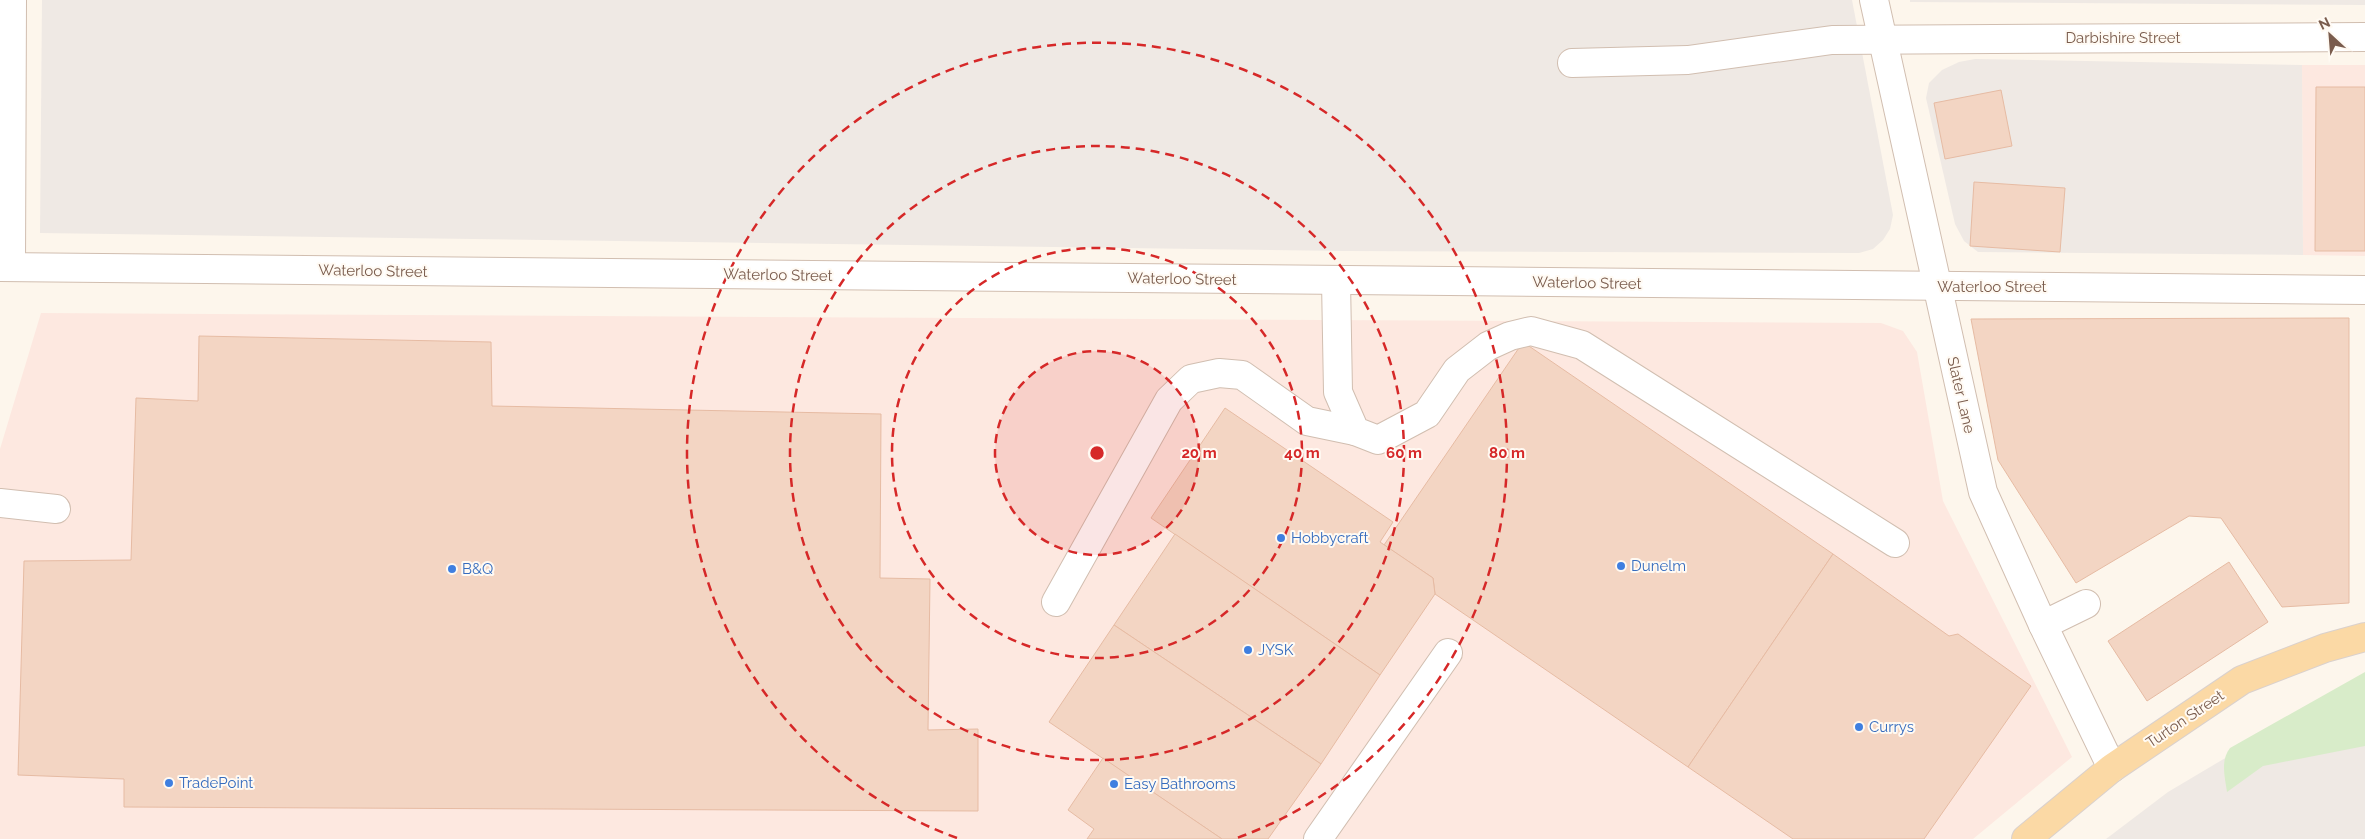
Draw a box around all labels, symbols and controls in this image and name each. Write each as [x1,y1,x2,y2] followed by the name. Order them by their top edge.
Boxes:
[2305,10,2355,60] north arrow
[2316,14,2333,33] text: N
[2065,29,2181,47] street label: Darbishire Street
[318,261,428,281] street label: Waterloo Street
[723,265,833,285] street label: Waterloo Street
[1127,269,1237,289] street label: Waterloo Street
[1532,273,1642,293] street label: Waterloo Street
[1937,278,2047,296] street label: Waterloo Street
[1943,355,1979,435] street label: Slater Lane
[1088,444,1106,462] centre of rings
[1181,444,1217,462] text: 20 m
[1284,444,1320,462] text: 40 m
[1386,444,1422,462] text: 60 m
[1489,444,1525,462] text: 80 m
[1291,529,1369,547] place label: Hobbycraft
[1275,532,1287,544] marker: Hobbycraft
[1631,557,1686,575] place label: Dunelm
[462,560,493,578] place label: B&Q
[1615,560,1627,572] marker: Dunelm
[446,563,458,575] marker: B&Q
[1258,641,1294,659] place label: JYSK
[1242,644,1254,656] marker: JYSK
[2143,686,2227,752] street label: Turton Street
[1869,718,1914,736] place label: Currys
[1853,721,1865,733] marker: Currys
[179,774,253,792] place label: TradePoint
[1124,775,1236,793] place label: Easy Bathrooms
[163,777,175,789] marker: TradePoint
[1108,778,1120,790] marker: Easy Bathrooms

